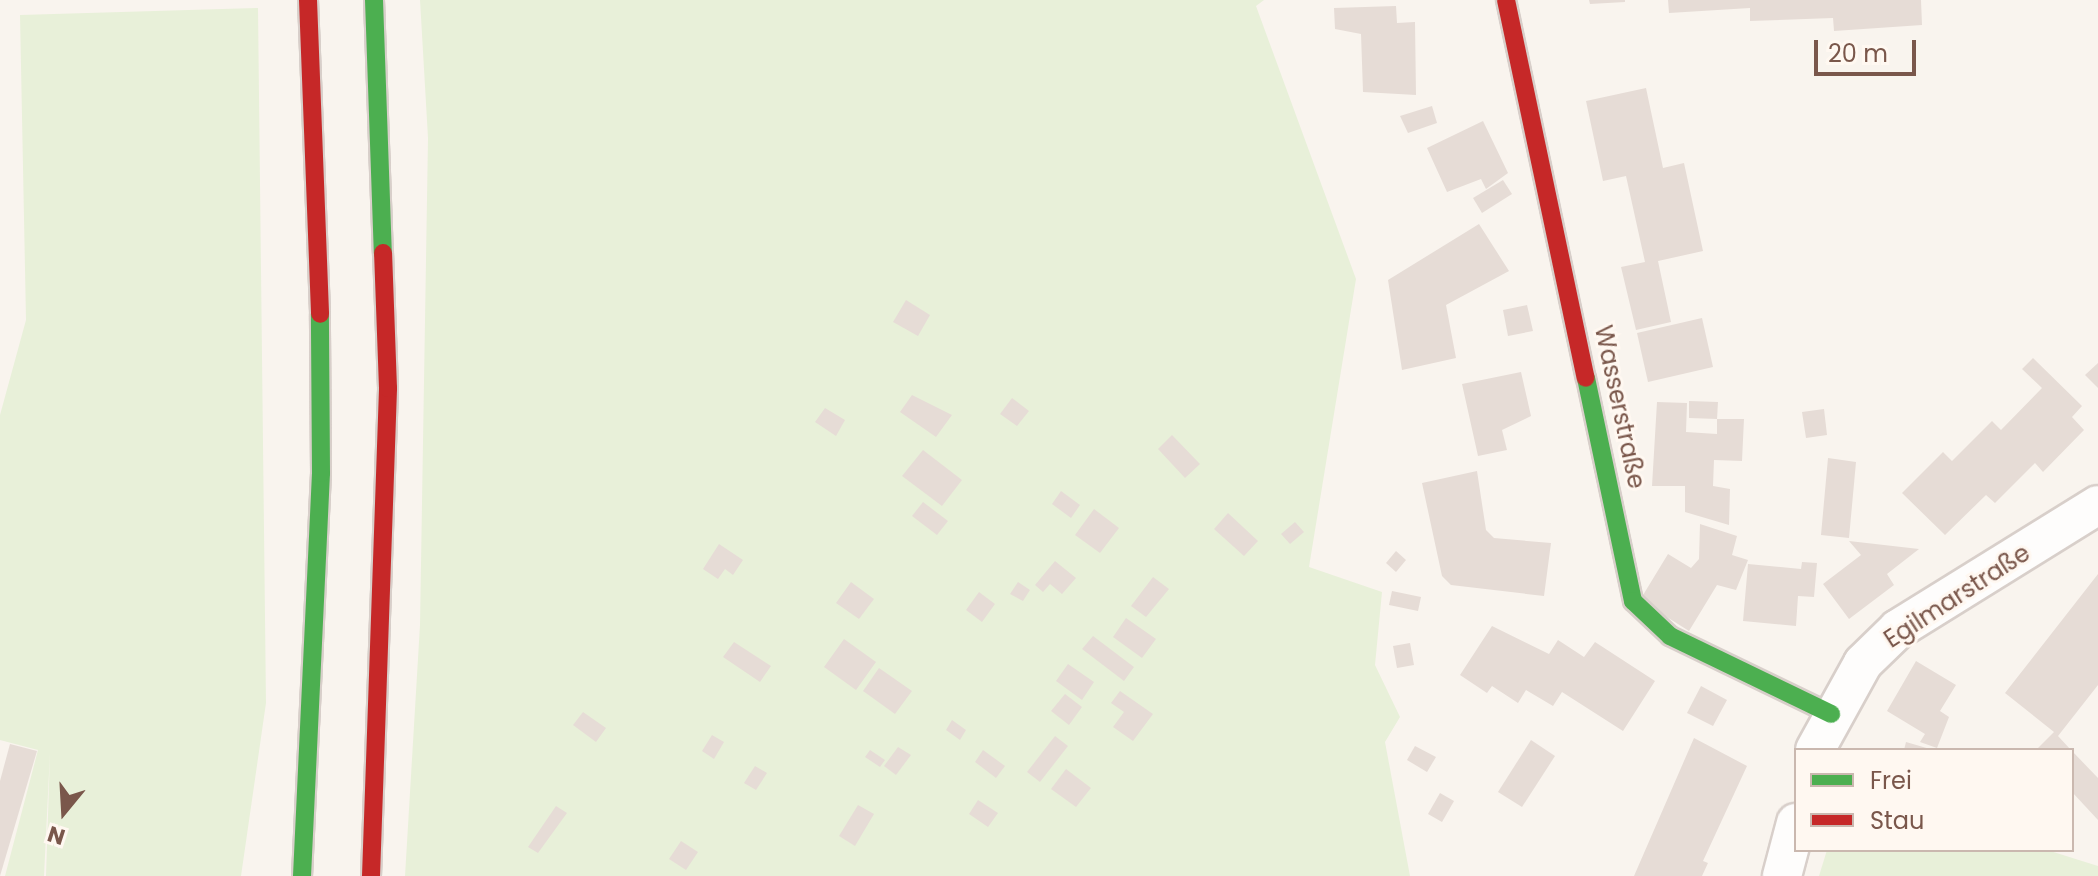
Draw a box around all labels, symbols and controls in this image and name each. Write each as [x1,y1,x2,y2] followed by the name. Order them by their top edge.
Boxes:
[1818,24,1920,74] scale bar
[1828,37,1888,70] text: 20 m
[1589,323,1651,491] street label: Wasserstraße
[1879,538,2035,654] street label: Egilmarstraße
[1794,748,2074,852] legend
[1870,764,1912,797] text: Frei
[24,772,104,852] north arrow
[1870,804,1924,837] text: Stau
[44,818,69,853] text: N

